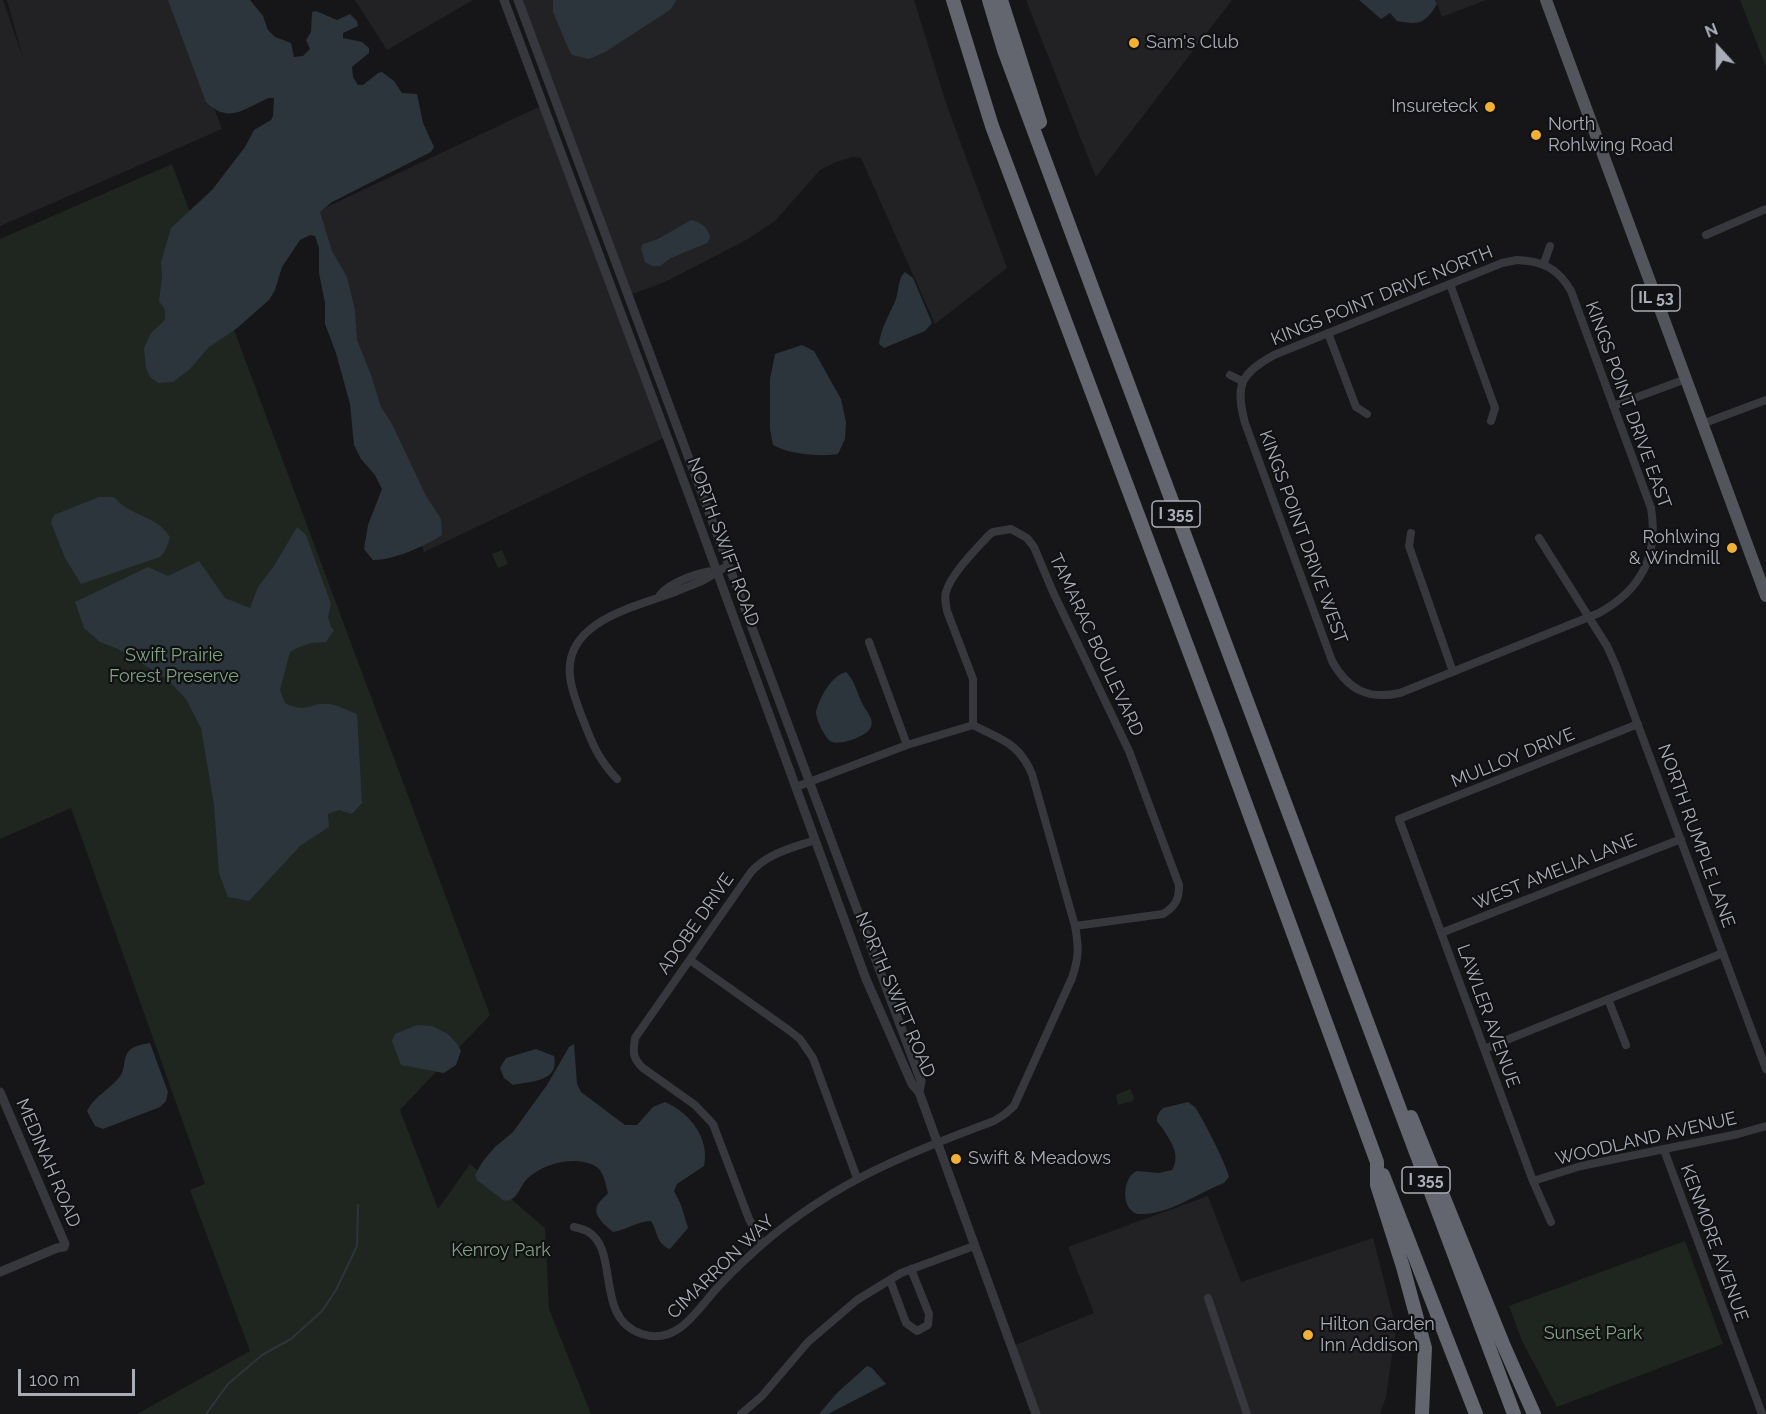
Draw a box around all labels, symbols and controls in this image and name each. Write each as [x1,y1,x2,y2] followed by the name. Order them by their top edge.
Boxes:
[1688,18,1748,78] north arrow
[1702,20,1720,42] text: N
[1146,32,1239,54] place label: Sam's Club
[1127,36,1141,50] marker: Sam's Club
[1391,96,1478,118] place label: Insureteck
[1483,100,1497,114] marker: Insureteck
[1548,114,1673,156] place label: North Rohlwing Road
[1529,128,1543,142] marker: North Rohlwing Road
[1268,242,1496,350] street label: KINGS POINT DRIVE NORTH
[1632,285,1680,311] road number: IL 53
[1580,299,1676,511] street label: KINGS POINT DRIVE EAST
[1254,427,1352,647] street label: KINGS POINT DRIVE WEST
[682,455,764,629] street label: NORTH SWIFT ROAD
[1152,501,1200,527] road number: I 355
[1629,527,1720,570] place label: Rohlwing & Windmill
[1725,541,1739,555] marker: Rohlwing & Windmill
[1044,550,1148,740] street label: TAMARAC BOULEVARD
[109,645,239,688] park label: Swift Prairie Forest Preserve
[1448,723,1578,793] street label: MULLOY DRIVE
[1653,741,1739,931] street label: NORTH RUMPLE LANE
[1470,829,1640,915] street label: WEST AMELIA LANE
[653,869,739,979] street label: ADOBE DRIVE
[850,909,940,1081] street label: NORTH SWIFT ROAD
[1452,941,1524,1091] street label: LAWLER AVENUE
[11,1095,85,1231] street label: MEDINAH ROAD
[1553,1108,1739,1170] street label: WOODLAND AVENUE
[968,1148,1111,1170] place label: Swift & Meadows
[949,1152,963,1166] marker: Swift & Meadows
[1676,1161,1752,1325] street label: KENMORE AVENUE
[1402,1167,1450,1193] road number: I 355
[663,1210,779,1324] street label: CIMARRON WAY
[451,1240,551,1262] park label: Kenroy Park
[1320,1314,1435,1356] place label: Hilton Garden Inn Addison
[1544,1323,1642,1345] park label: Sunset Park
[1301,1328,1315,1342] marker: Hilton Garden Inn Addison
[21,1357,138,1395] scale bar
[29,1369,80,1390] text: 100 m

